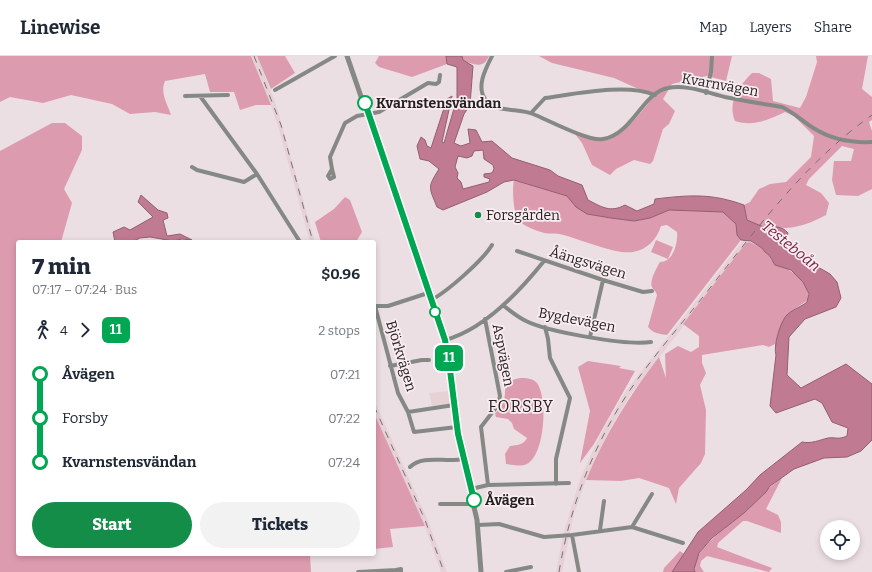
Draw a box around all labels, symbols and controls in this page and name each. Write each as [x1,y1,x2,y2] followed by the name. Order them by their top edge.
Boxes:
[20,16,101,39] text: Linewise
[699,19,727,36] text: Map
[749,19,792,36] text: Layers
[814,19,852,36] text: Share
[680,70,760,100] street label: Kvarnvägen
[357,95,373,111] marker: Kvarnstensvändan
[376,95,501,112] place label: Kvarnstensvändan
[486,207,560,224] place label: Forsgården
[473,210,483,220] marker: Forsgården
[758,217,824,275] water label: Testeboån
[548,242,629,283] street label: Åängsvägen
[32,253,90,280] text: 7 min
[321,265,360,283] text: $0.96
[32,282,137,297] text: 07:17 – 07:24 · Bus
[537,304,617,336] street label: Bygdevägen
[429,306,441,318] unlabelled marker
[382,318,420,394] street label: Björkvägen
[32,319,54,341] icon: walk
[74,319,96,341] icon: forward
[110,321,122,338] text: 11
[489,322,517,388] street label: Aspvägen
[60,323,68,338] text: 4
[318,323,360,338] text: 2 stops
[431,345,467,371] line badge: 11
[443,349,455,366] text: 11
[62,365,115,383] text: Åvägen
[330,367,360,382] text: 07:21
[488,397,554,416] district label: FORSBY
[62,409,108,427] text: Forsby
[328,411,360,426] text: 07:22
[62,453,196,471] text: Kvarnstensvändan
[328,455,360,470] text: 07:24
[485,491,534,509] place label: Åvägen
[466,492,482,508] marker: Åvägen
[32,502,192,548] button: Start
[200,502,360,548] button: Tickets
[820,520,860,560] map controls
[820,520,860,560] button: locate

